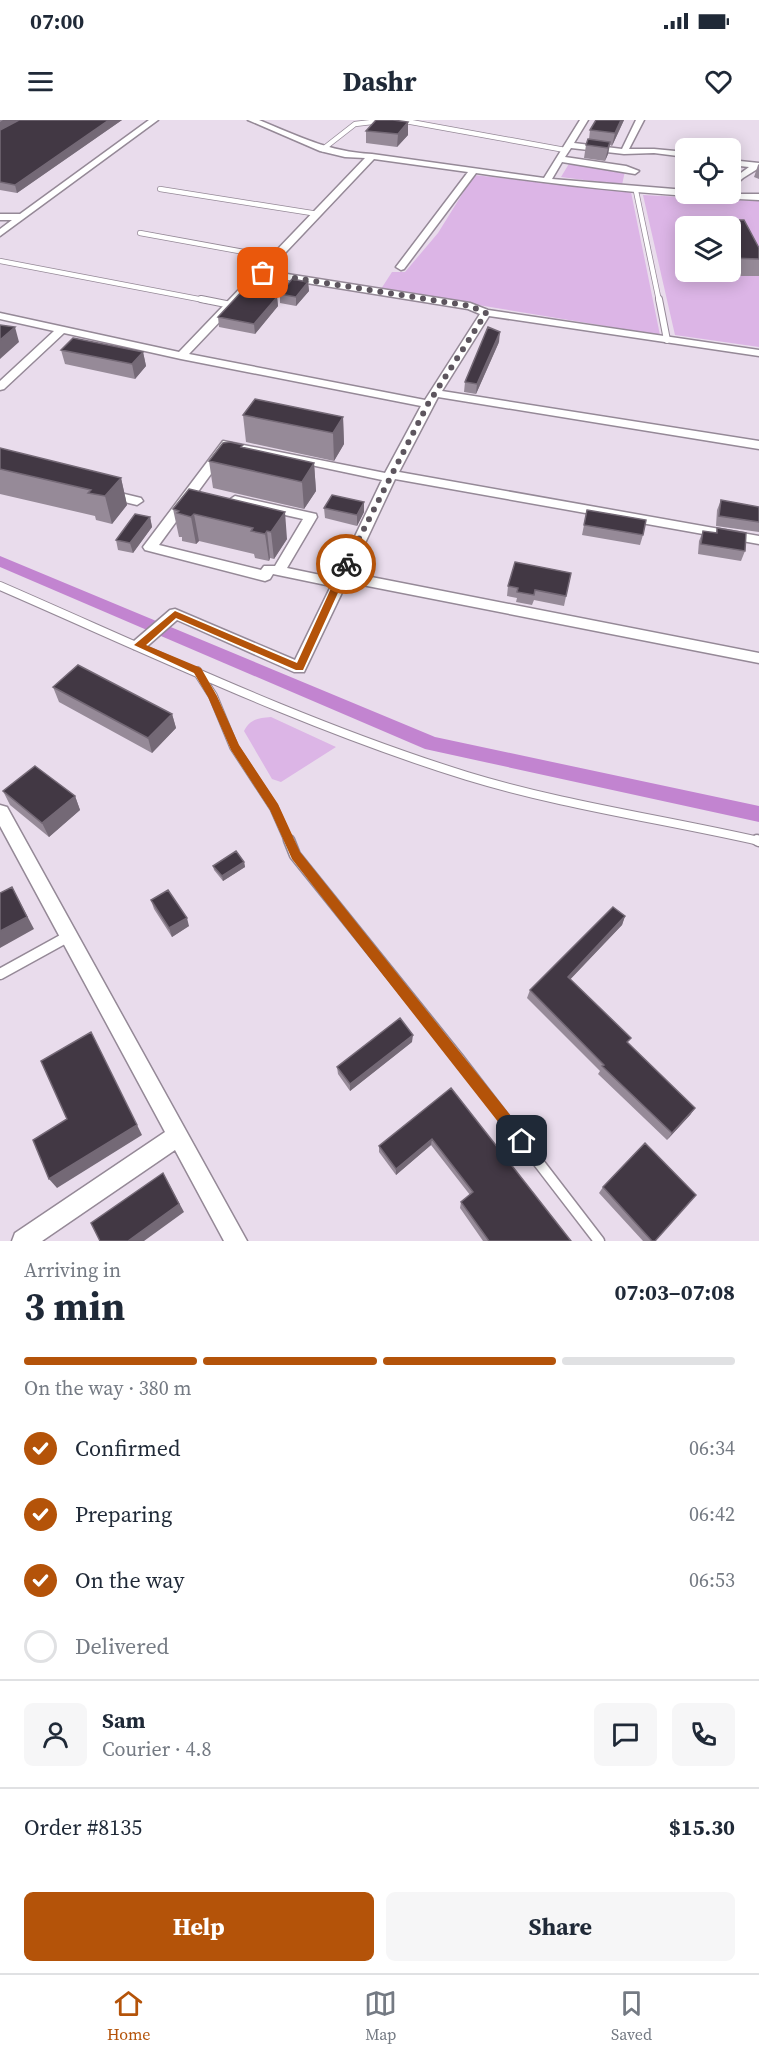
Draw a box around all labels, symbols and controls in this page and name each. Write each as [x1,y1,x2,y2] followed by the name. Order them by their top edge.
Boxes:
[30,6,84,36] text: 07:00
[342,63,417,100] text: Dashr
[24,65,57,98] icon: menu
[702,65,735,98] icon: heart
[675,138,741,282] map controls
[675,138,741,204] button: locate
[675,216,741,282] button: layers
[237,247,288,298] pin
[246,256,279,289] icon: bag
[316,534,376,594] courier
[330,548,363,581] icon: bike
[496,1115,547,1166] pin
[505,1124,538,1157] icon: home
[24,1256,121,1284] text: Arriving in
[615,1277,735,1307] text: 07:03–07:08
[24,1280,125,1333] text: 3 min
[24,1374,191,1402] text: On the way · 380 m
[24,1432,57,1465] icon: check
[75,1433,180,1463] text: Confirmed
[689,1434,735,1462] text: 06:34
[24,1498,57,1531] icon: check
[75,1499,172,1529] text: Preparing
[689,1500,735,1528] text: 06:42
[24,1564,57,1597] icon: check
[75,1565,184,1595] text: On the way
[689,1566,735,1594] text: 06:53
[75,1631,169,1661] text: Delivered
[24,1703,87,1766] button: person
[594,1703,657,1766] button: chat
[672,1703,735,1766] button: phone
[102,1705,146,1735] text: Sam
[102,1735,211,1763] text: Courier · 4.8
[24,1812,142,1842] text: Order #8135
[669,1812,735,1842] text: $15.30
[24,1892,374,1961] button: Help
[386,1892,735,1961] button: Share
[107,1987,151,2045] tab: Home
[364,1987,397,2045] tab: Map
[611,1987,652,2045] tab: Saved

